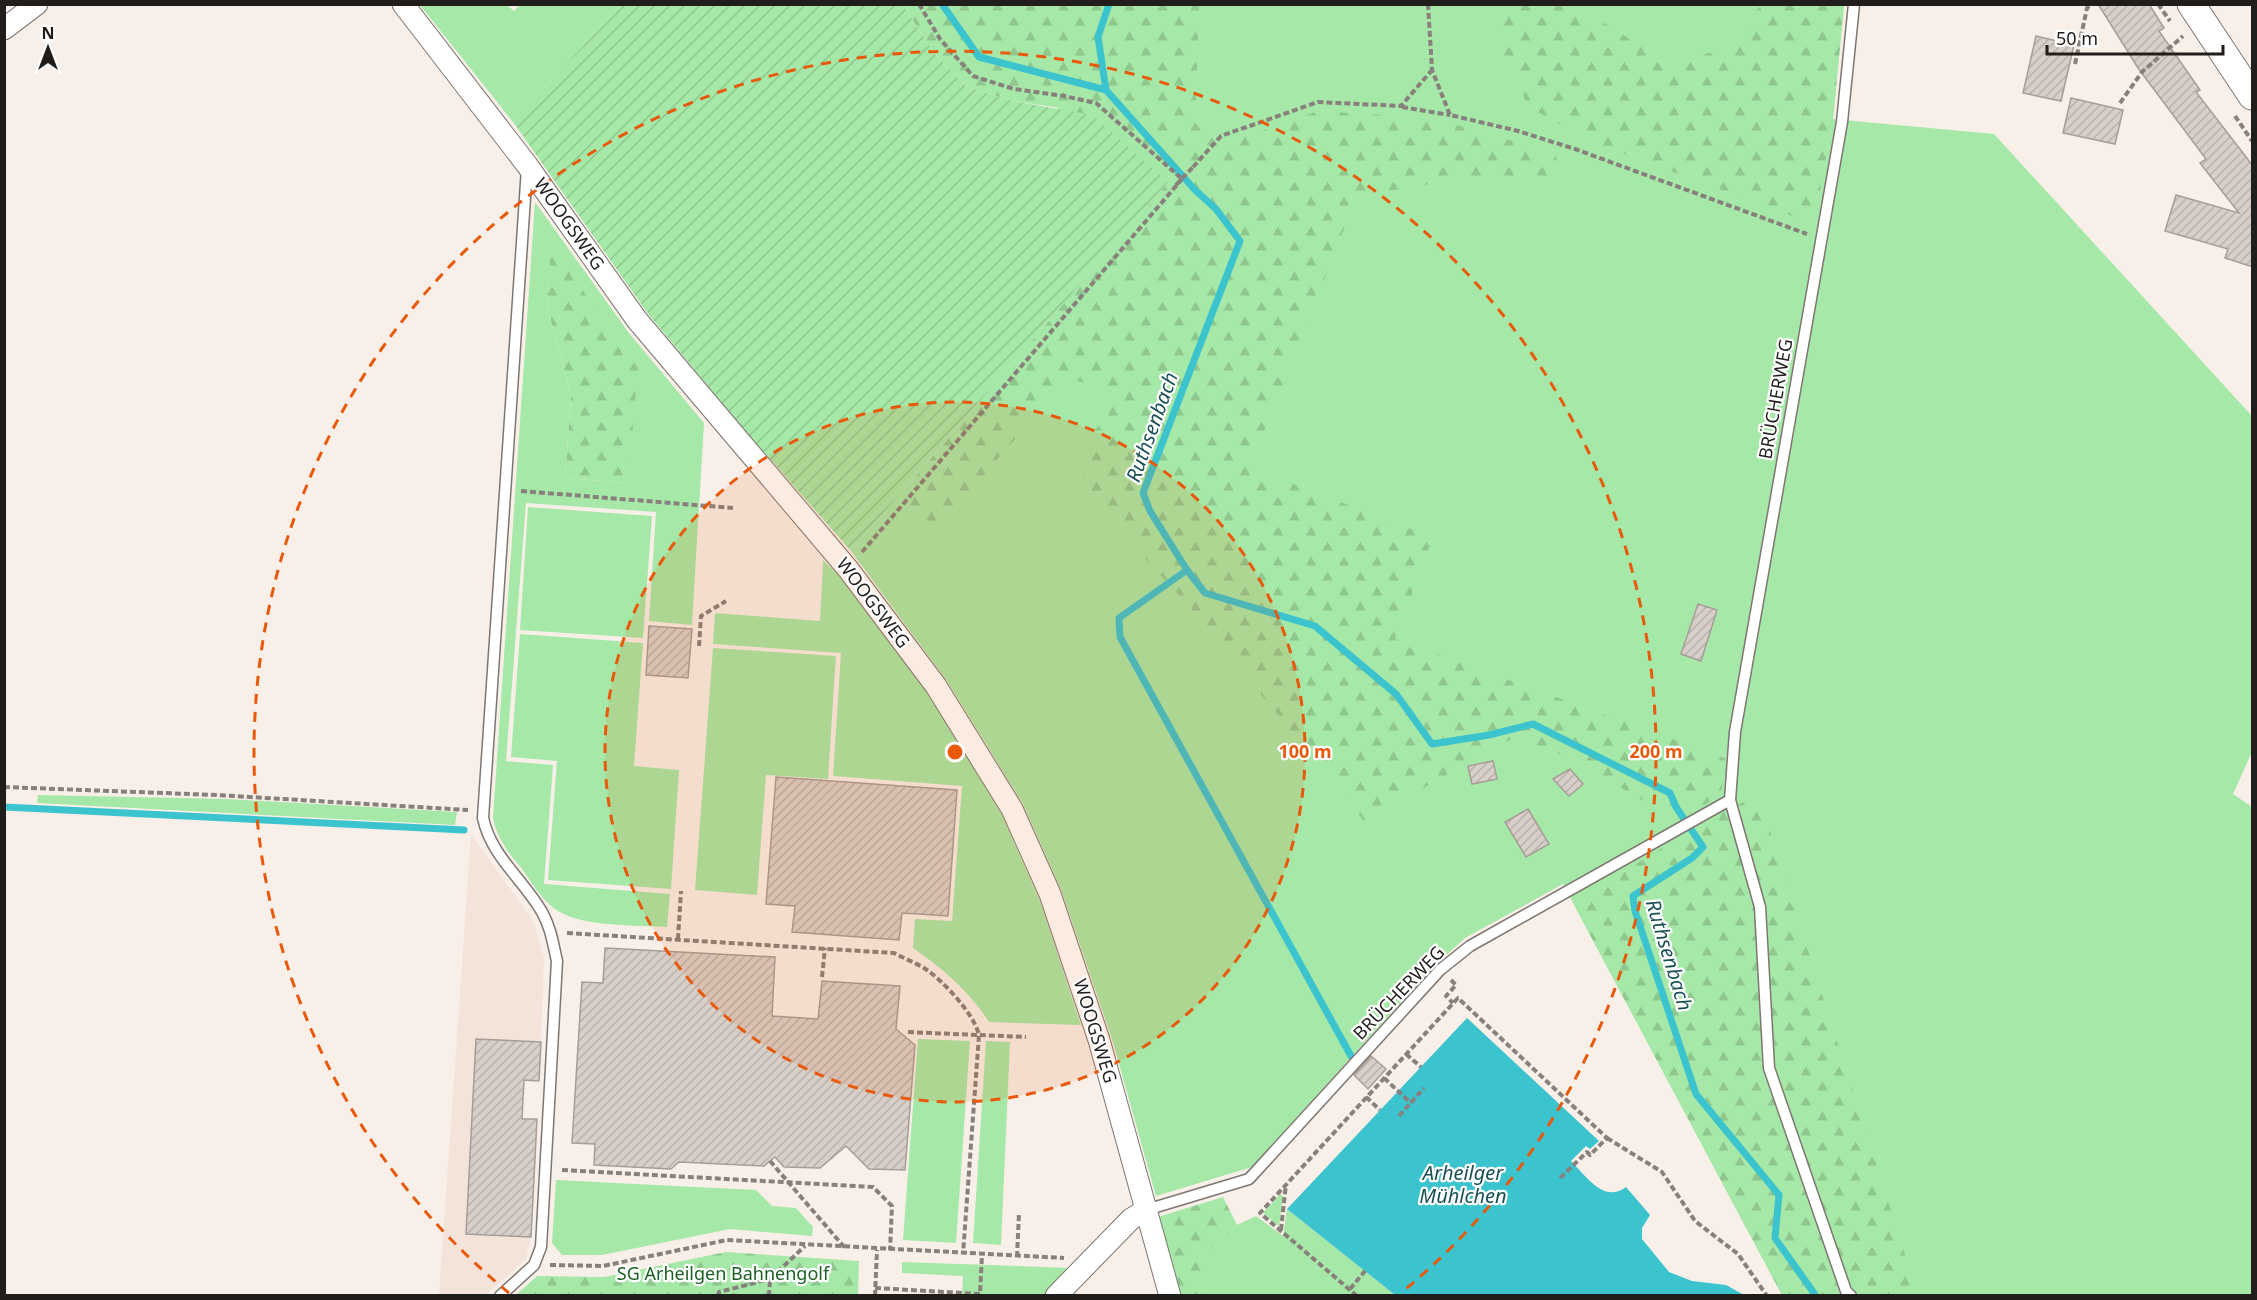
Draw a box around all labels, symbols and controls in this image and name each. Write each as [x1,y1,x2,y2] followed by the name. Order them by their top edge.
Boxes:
[18,18,78,78] north arrow
[2047,18,2222,56] scale bar
[41,22,55,44] text: N
[2056,26,2098,50] text: 50 m
[529,173,610,274] street label: WOOGSWEG
[1753,337,1797,461] street label: BRÜCHERWEG
[1119,368,1184,486] water label: Ruthsenbach
[832,552,916,653] street label: WOOGSWEG
[1278,739,1332,763] text: 100 m
[1629,739,1683,763] text: 200 m
[945,742,965,762] centre of rings
[1640,896,1699,1014] water label: Ruthsenbach
[1347,940,1449,1044] street label: BRÜCHERWEG
[1069,976,1123,1086] street label: WOOGSWEG
[1419,1159,1507,1209] water label: Arheilger Mühlchen
[617,1261,830,1285] park label: SG Arheilgen Bahnengolf

